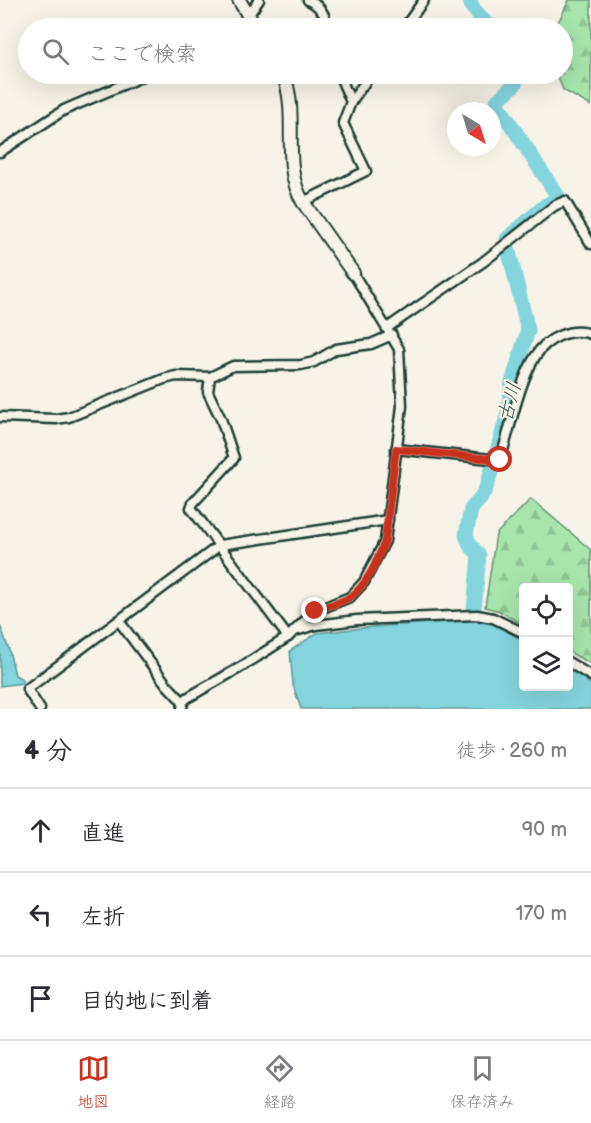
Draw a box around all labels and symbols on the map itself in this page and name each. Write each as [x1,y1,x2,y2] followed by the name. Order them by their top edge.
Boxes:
[447,102,501,156] north arrow
[493,380,527,425] water label: 古川
[486,446,512,472] route start
[301,597,327,623] route end

